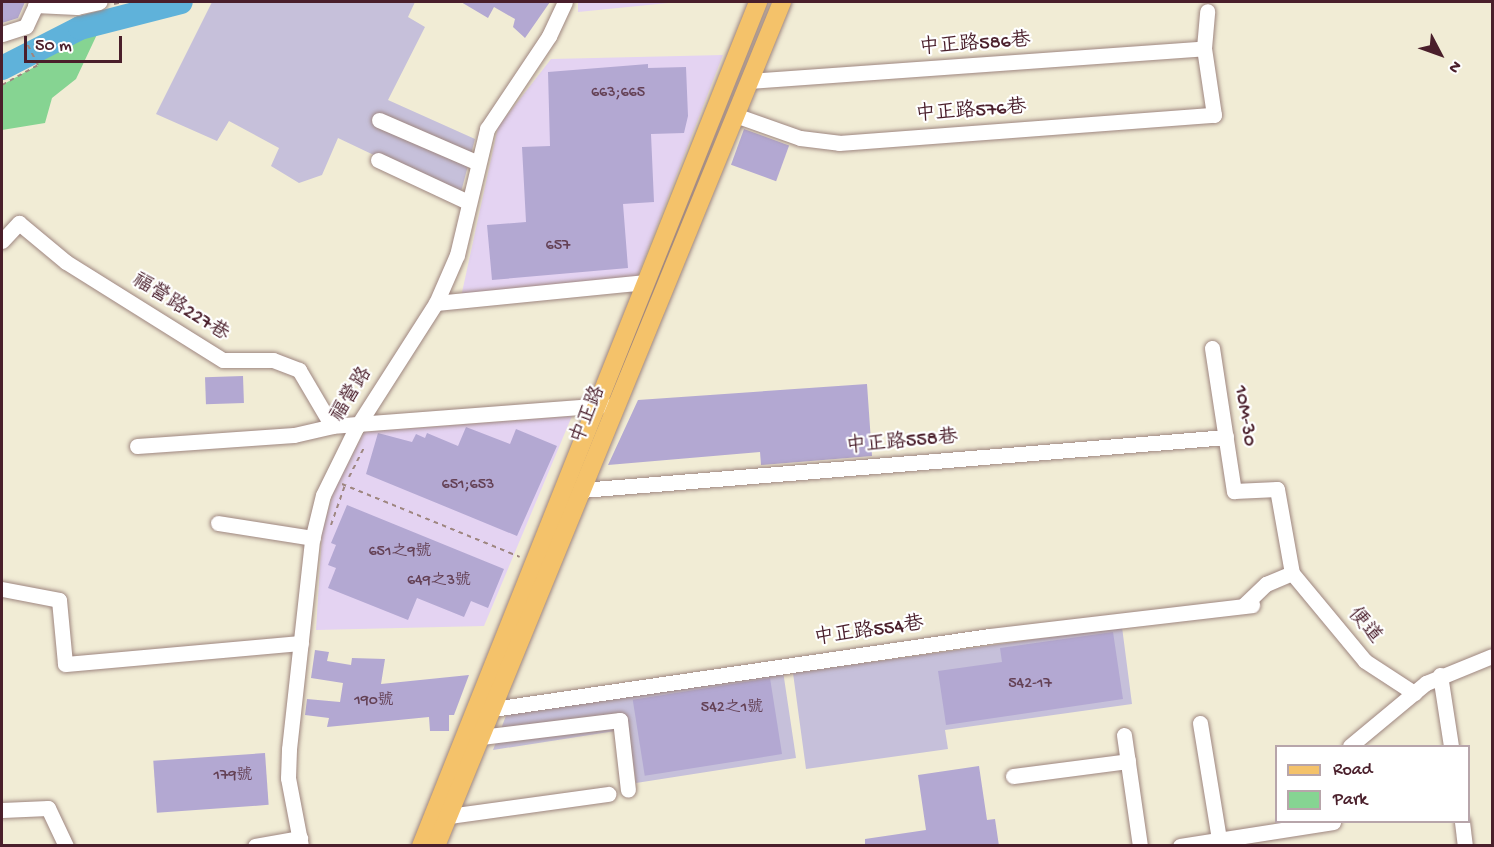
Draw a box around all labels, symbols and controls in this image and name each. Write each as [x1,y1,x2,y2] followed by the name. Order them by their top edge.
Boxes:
[27,24,124,62] scale bar
[1410,24,1470,84] north arrow
[918,29,1032,61] street label: 中正路586巷
[35,36,72,57] text: 50 m
[1443,56,1465,76] text: N
[591,84,645,104] house number: 663;665
[915,96,1027,128] street label: 中正路576巷
[546,237,570,257] house number: 657
[127,269,233,347] street label: 福營路227巷
[326,363,378,427] street label: 福營路
[567,383,611,447] street label: 中正路
[1227,384,1261,448] street label: 10M-30
[845,426,959,460] street label: 中正路558巷
[442,476,494,496] house number: 651;653
[369,543,431,563] house number: 651之9號
[407,572,471,592] house number: 649之3號
[1342,603,1386,649] street label: 便道
[813,612,925,652] street label: 中正路554巷
[1008,675,1052,695] house number: 542-17
[354,692,394,712] house number: 190號
[701,699,763,719] house number: 542之1號
[1275,745,1470,823] legend
[1333,760,1372,781] text: Road
[214,767,252,787] house number: 179號
[1333,790,1367,811] text: Park

